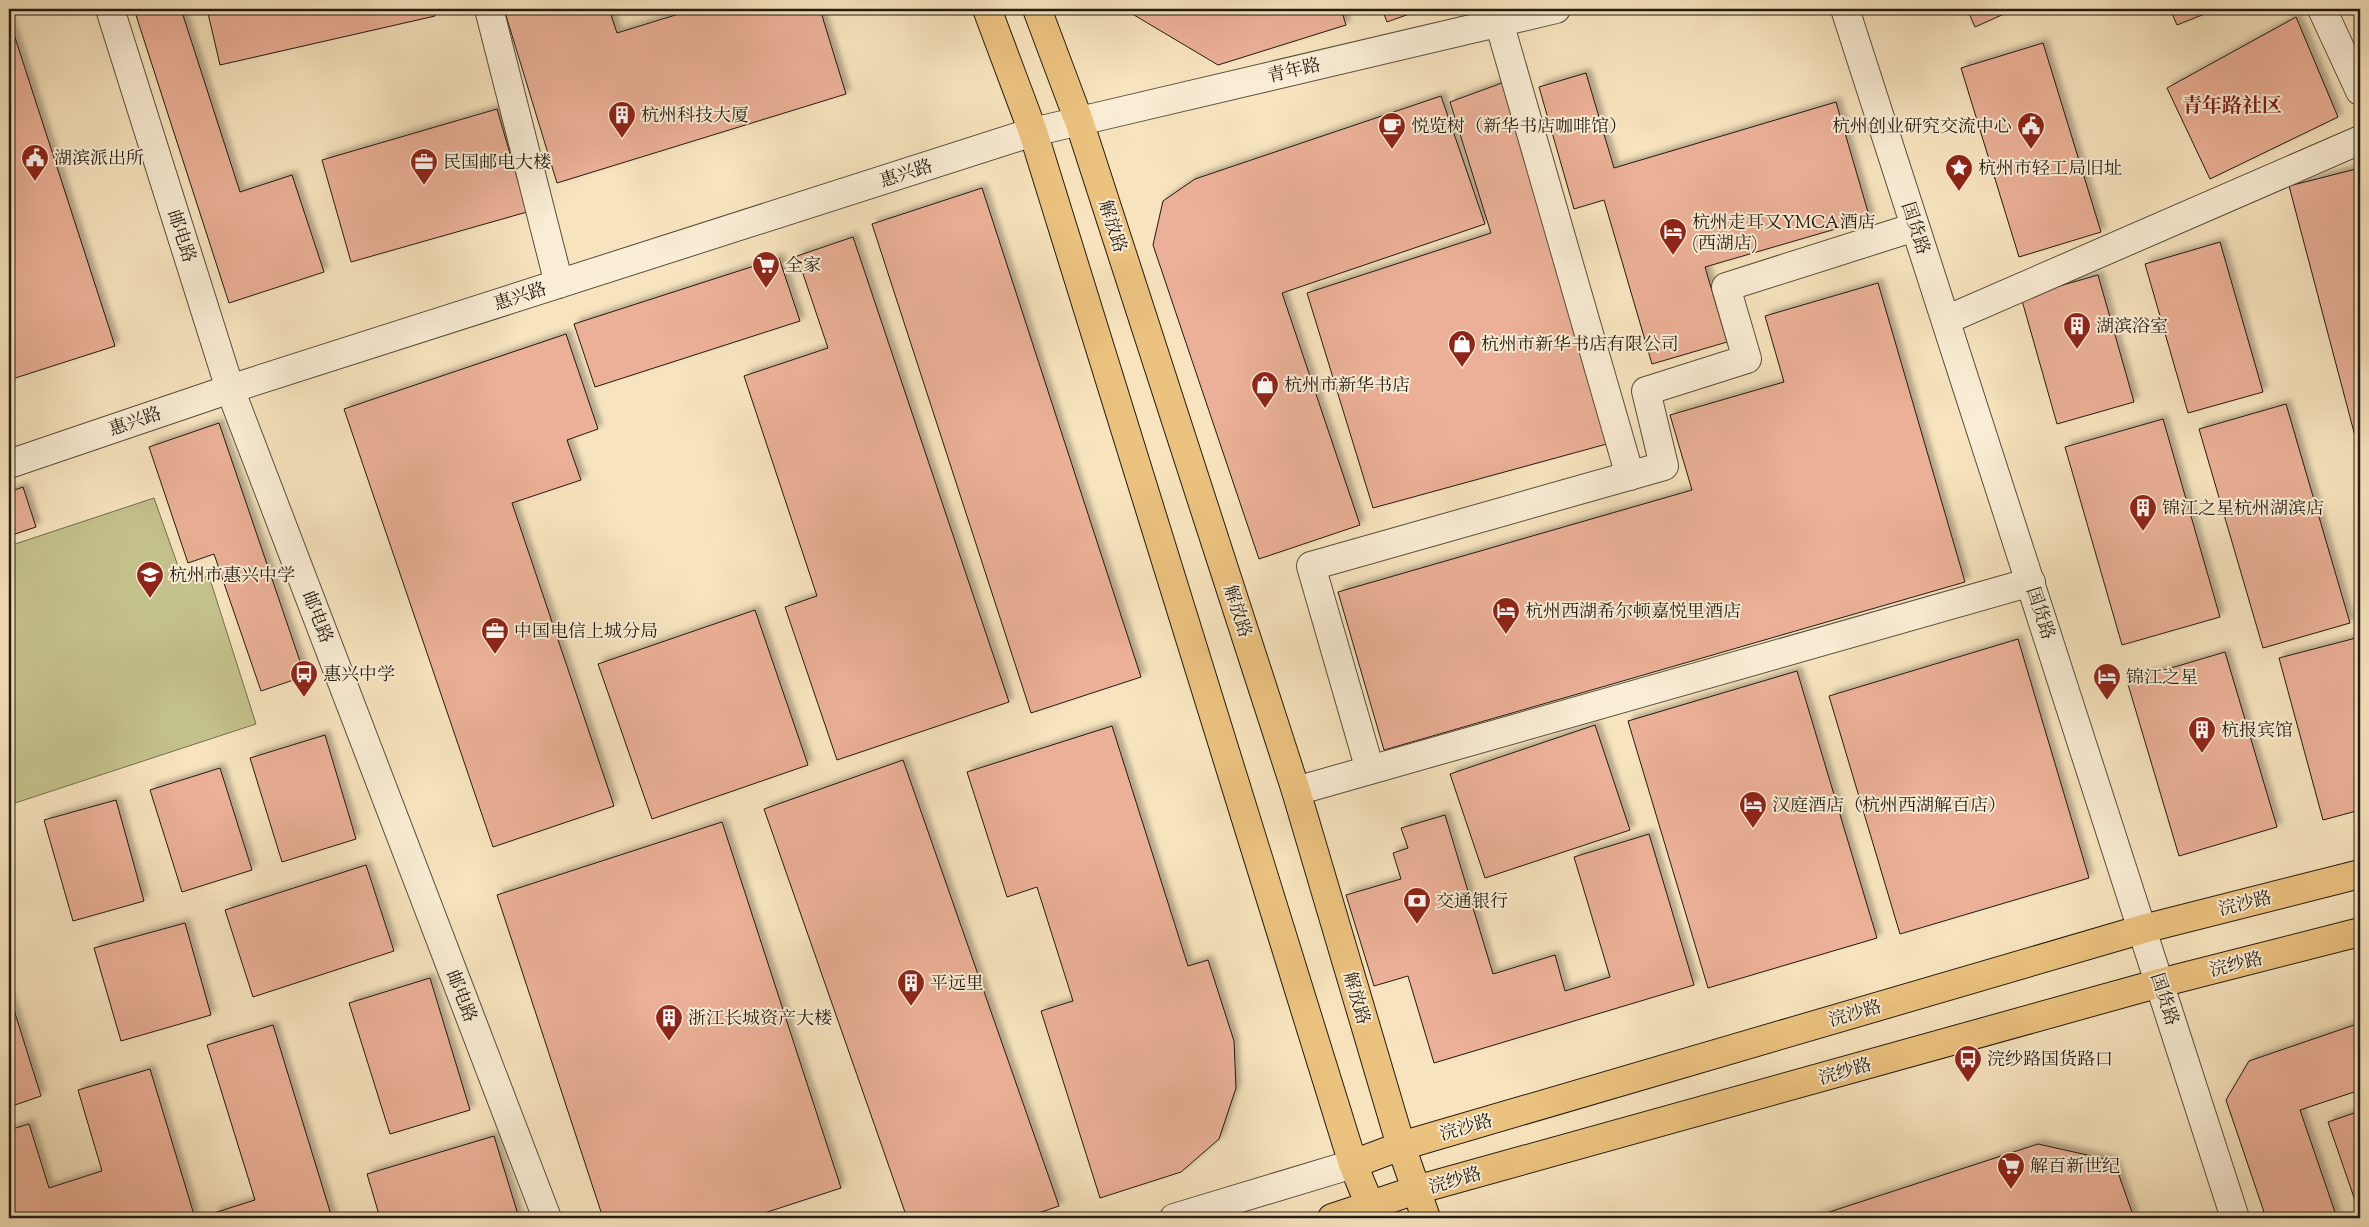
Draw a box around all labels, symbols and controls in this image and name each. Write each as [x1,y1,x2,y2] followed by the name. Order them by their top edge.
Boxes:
[1265,53,1324,91] street label: 青年路
[2182,93,2282,122] district label: 青年路社区
[607,100,637,139] building icon: 杭州科技大厦
[641,104,749,130] place label: 杭州科技大厦
[1377,111,1407,150] cafe icon: 悦览树（新华书店咖啡馆）
[2016,111,2046,150] public building icon: 杭州创业研究交流中心
[1411,115,1627,141] place label: 悦览树（新华书店咖啡馆）
[1832,115,2012,141] place label: 杭州创业研究交流中心
[20,143,50,182] public building icon: 湖滨派出所
[54,147,144,173] place label: 湖滨派出所
[409,147,439,186] office icon: 民国邮电大楼
[443,151,551,177] place label: 民国邮电大楼
[1944,153,1974,192] place icon: 杭州市轻工局旧址
[877,154,936,196] street label: 惠兴路
[1978,157,2122,183] place label: 杭州市轻工局旧址
[1090,197,1132,256] street label: 解放路
[1893,199,1935,258] street label: 国货路
[159,207,201,266] street label: 邮电路
[1692,211,1875,258] place label: 杭州走耳又YMCA酒店 (西湖店)
[1658,217,1688,256] hotel icon: 杭州走耳又YMCA酒店 (西湖店)
[751,250,781,289] supermarket icon: 全家
[785,254,821,280] place label: 全家
[491,277,550,319] street label: 惠兴路
[2062,311,2092,350] building icon: 湖滨浴室
[2096,315,2168,341] place label: 湖滨浴室
[1447,329,1477,368] shop icon: 杭州市新华书店有限公司
[1481,333,1679,359] place label: 杭州市新华书店有限公司
[1250,370,1280,409] shop icon: 杭州市新华书店
[1284,374,1410,400] place label: 杭州市新华书店
[106,402,165,444] street label: 惠兴路
[2128,493,2158,532] building icon: 锦江之星杭州湖滨店
[2162,497,2324,523] place label: 锦江之星杭州湖滨店
[135,560,165,599] school or university icon: 杭州市惠兴中学
[169,564,295,590] place label: 杭州市惠兴中学
[1215,582,1257,641] street label: 解放路
[2018,584,2060,643] street label: 国货路
[294,588,338,648] street label: 邮电路
[1491,596,1521,635] hotel icon: 杭州西湖希尔顿嘉悦里酒店
[1525,600,1741,626] place label: 杭州西湖希尔顿嘉悦里酒店
[480,616,510,655] office icon: 中国电信上城分局
[514,620,658,646] place label: 中国电信上城分局
[289,659,319,698] bus stop icon: 惠兴中学
[2092,662,2122,701] hotel icon: 锦江之星
[323,663,395,689] place label: 惠兴中学
[2126,666,2198,692] place label: 锦江之星
[2187,715,2217,754] building icon: 杭报宾馆
[2221,719,2293,745] place label: 杭报宾馆
[1738,790,1768,829] hotel icon: 汉庭酒店（杭州西湖解百店）
[1772,794,2006,820] place label: 汉庭酒店（杭州西湖解百店）
[1402,886,1432,925] bank icon: 交通银行
[2216,886,2275,924] street label: 浣沙路
[1436,890,1508,916] place label: 交通银行
[2207,947,2266,985] street label: 浣纱路
[438,967,482,1027] street label: 邮电路
[896,968,926,1007] building icon: 平远里
[1335,969,1375,1028] street label: 解放路
[2142,970,2184,1029] street label: 国货路
[930,972,984,998] place label: 平远里
[1826,995,1885,1035] street label: 浣沙路
[654,1003,684,1042] building icon: 浙江长城资产大楼
[688,1007,832,1033] place label: 浙江长城资产大楼
[1953,1044,1983,1083] bus stop icon: 浣纱路国货路口
[1987,1048,2113,1074] place label: 浣纱路国货路口
[1816,1053,1875,1093] street label: 浣纱路
[1437,1109,1496,1149] street label: 浣沙路
[1996,1151,2026,1190] supermarket icon: 解百新世纪
[2030,1155,2120,1181] place label: 解百新世纪
[1426,1162,1485,1202] street label: 浣纱路

